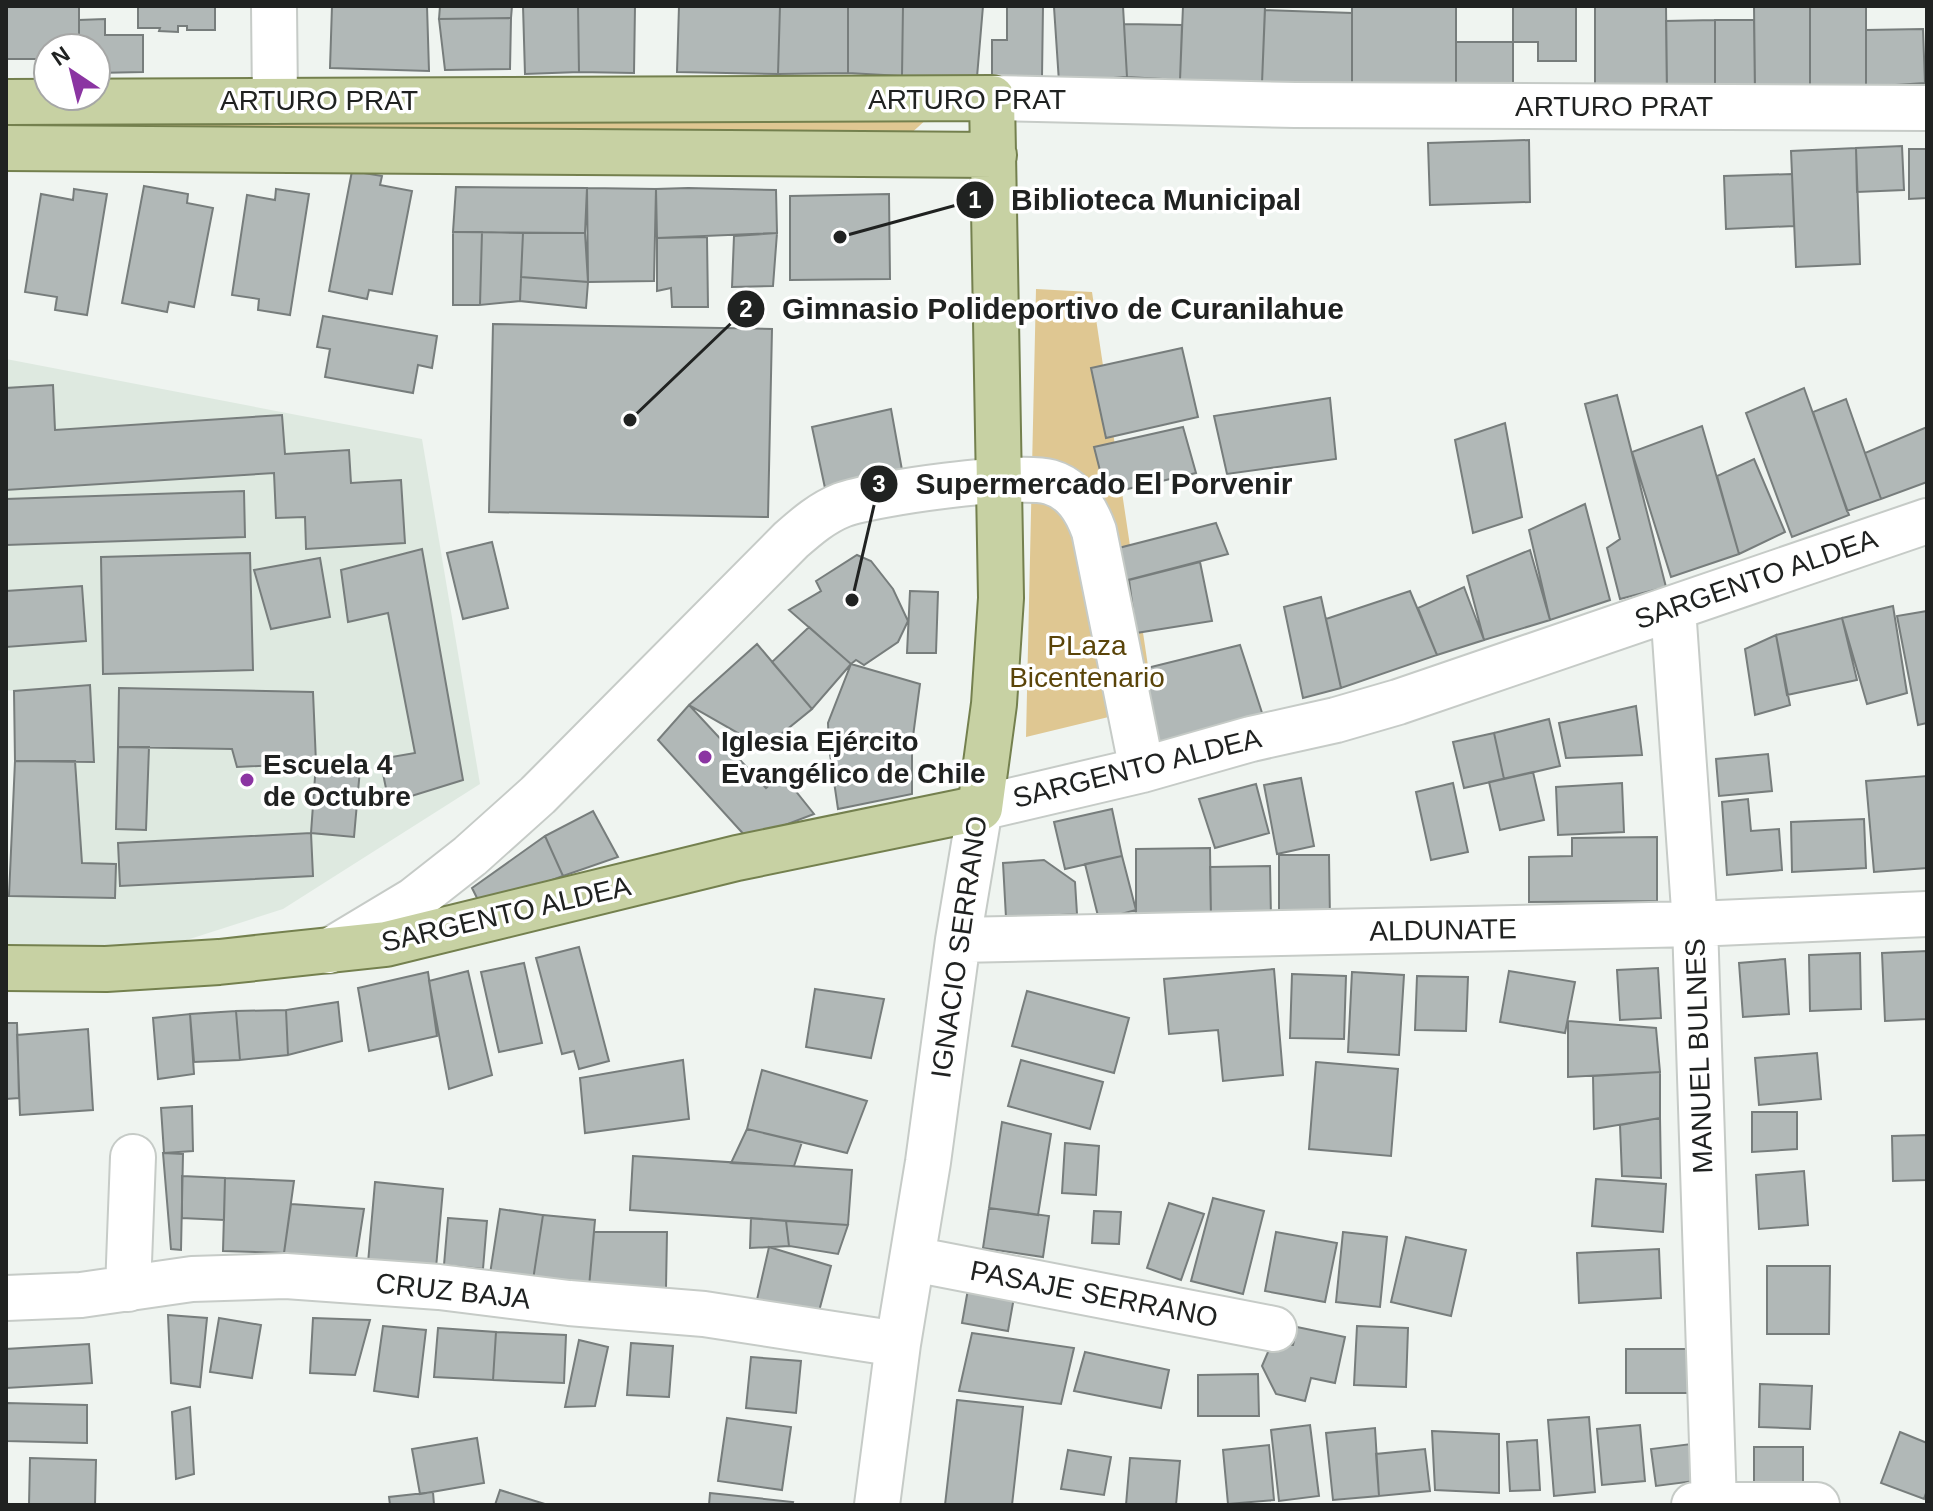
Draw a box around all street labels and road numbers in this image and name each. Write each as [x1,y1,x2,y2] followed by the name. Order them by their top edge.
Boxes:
[868,84,1066,115] street label: ARTURO PRAT
[220,85,418,116] street label: ARTURO PRAT
[1515,91,1713,122] street label: ARTURO PRAT
[1631,523,1882,635] street label: SARGENTO ALDEA
[1010,722,1265,814] street label: SARGENTO ALDEA
[925,814,993,1080] street label: IGNACIO SERRANO
[378,870,634,958] street label: SARGENTO ALDEA
[1369,913,1517,947] street label: ALDUNATE
[1679,938,1719,1174] street label: MANUEL BULNES
[968,1255,1220,1333] street label: PASAJE SERRANO
[374,1267,532,1315] street label: CRUZ BAJA

